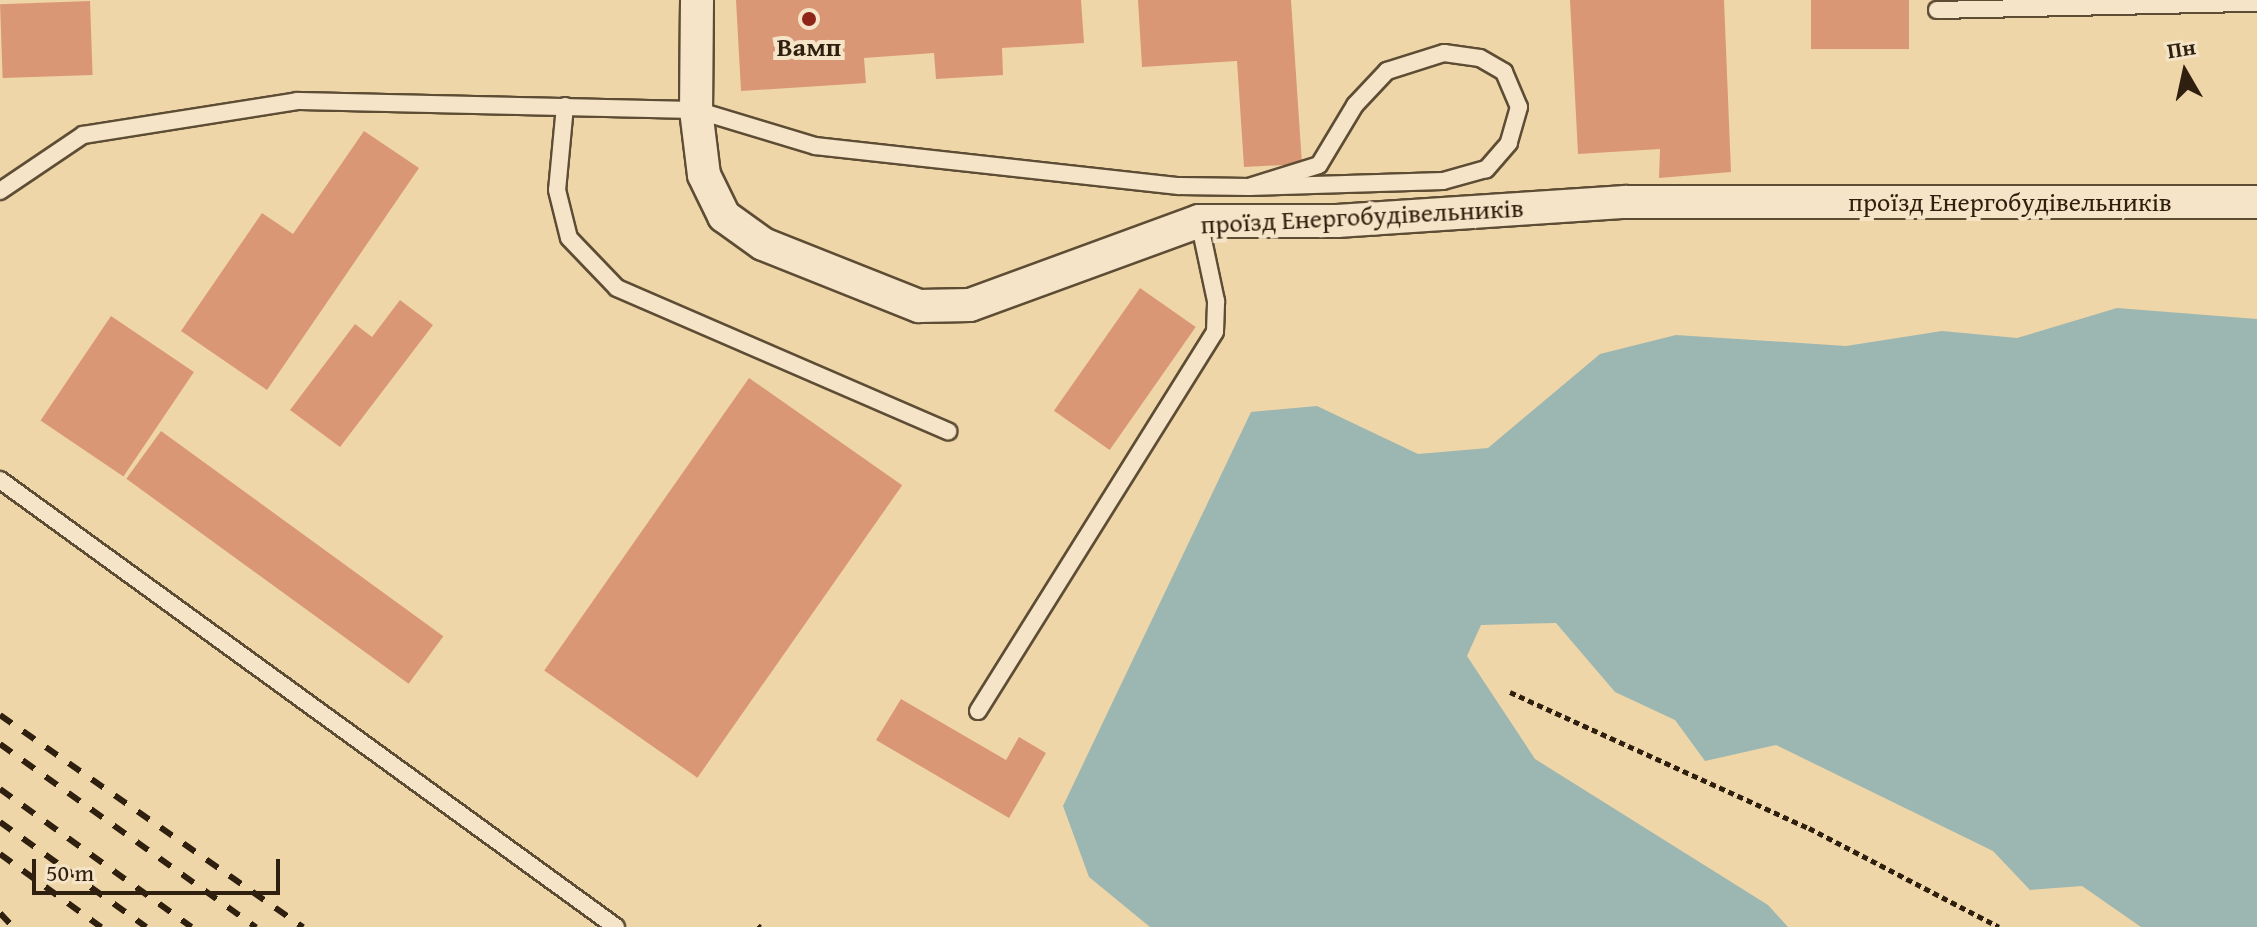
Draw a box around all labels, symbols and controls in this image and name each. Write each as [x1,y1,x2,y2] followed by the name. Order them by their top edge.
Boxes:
[800,10,818,28] marker: Вамп
[2165,30,2198,66] text: Пн
[777,31,841,63] place label: Вамп
[2145,32,2225,112] north arrow
[1848,186,2172,218] street label: проїзд Енергобудівельників
[1200,192,1524,240] street label: проїзд Енергобудівельників
[36,843,284,893] scale bar
[46,855,94,890] text: 50 m

